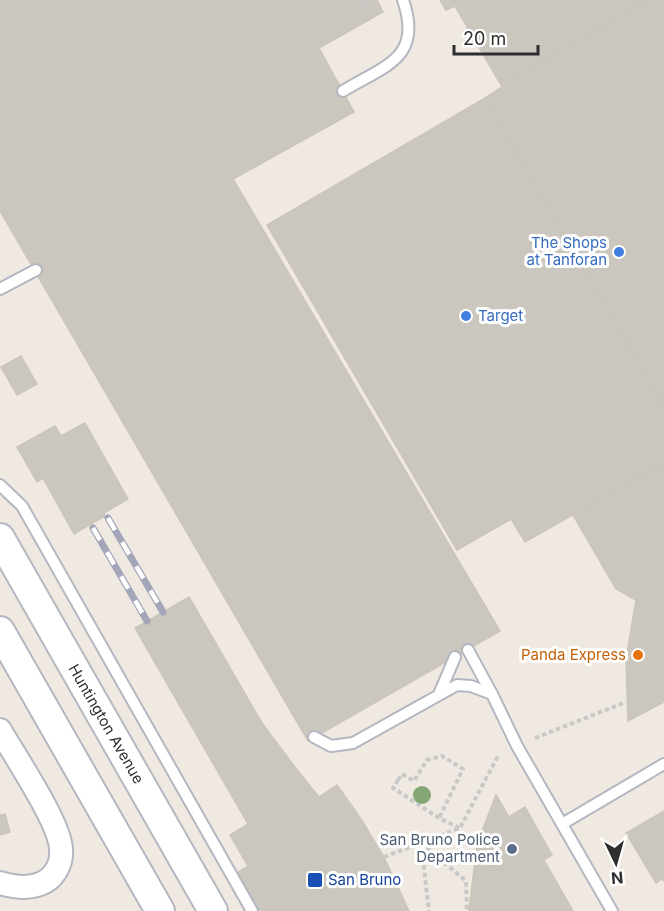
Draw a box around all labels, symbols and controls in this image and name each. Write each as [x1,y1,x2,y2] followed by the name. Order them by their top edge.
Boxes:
[454,18,538,56] scale bar
[463,28,506,49] text: 20 m
[527,233,607,269] place label: The Shops at Tanforan
[612,245,626,259] marker: The Shops at Tanforan
[478,306,523,325] place label: Target
[459,309,473,323] marker: Target
[521,645,626,664] place label: Panda Express
[631,648,645,662] marker: Panda Express
[64,661,148,787] street label: Huntington Avenue
[379,830,500,866] place label: San Bruno Police Department
[586,833,646,893] north arrow
[505,842,519,856] marker: San Bruno Police Department
[610,867,624,888] text: N
[328,870,401,889] place label: San Bruno
[306,871,324,889] marker: San Bruno

